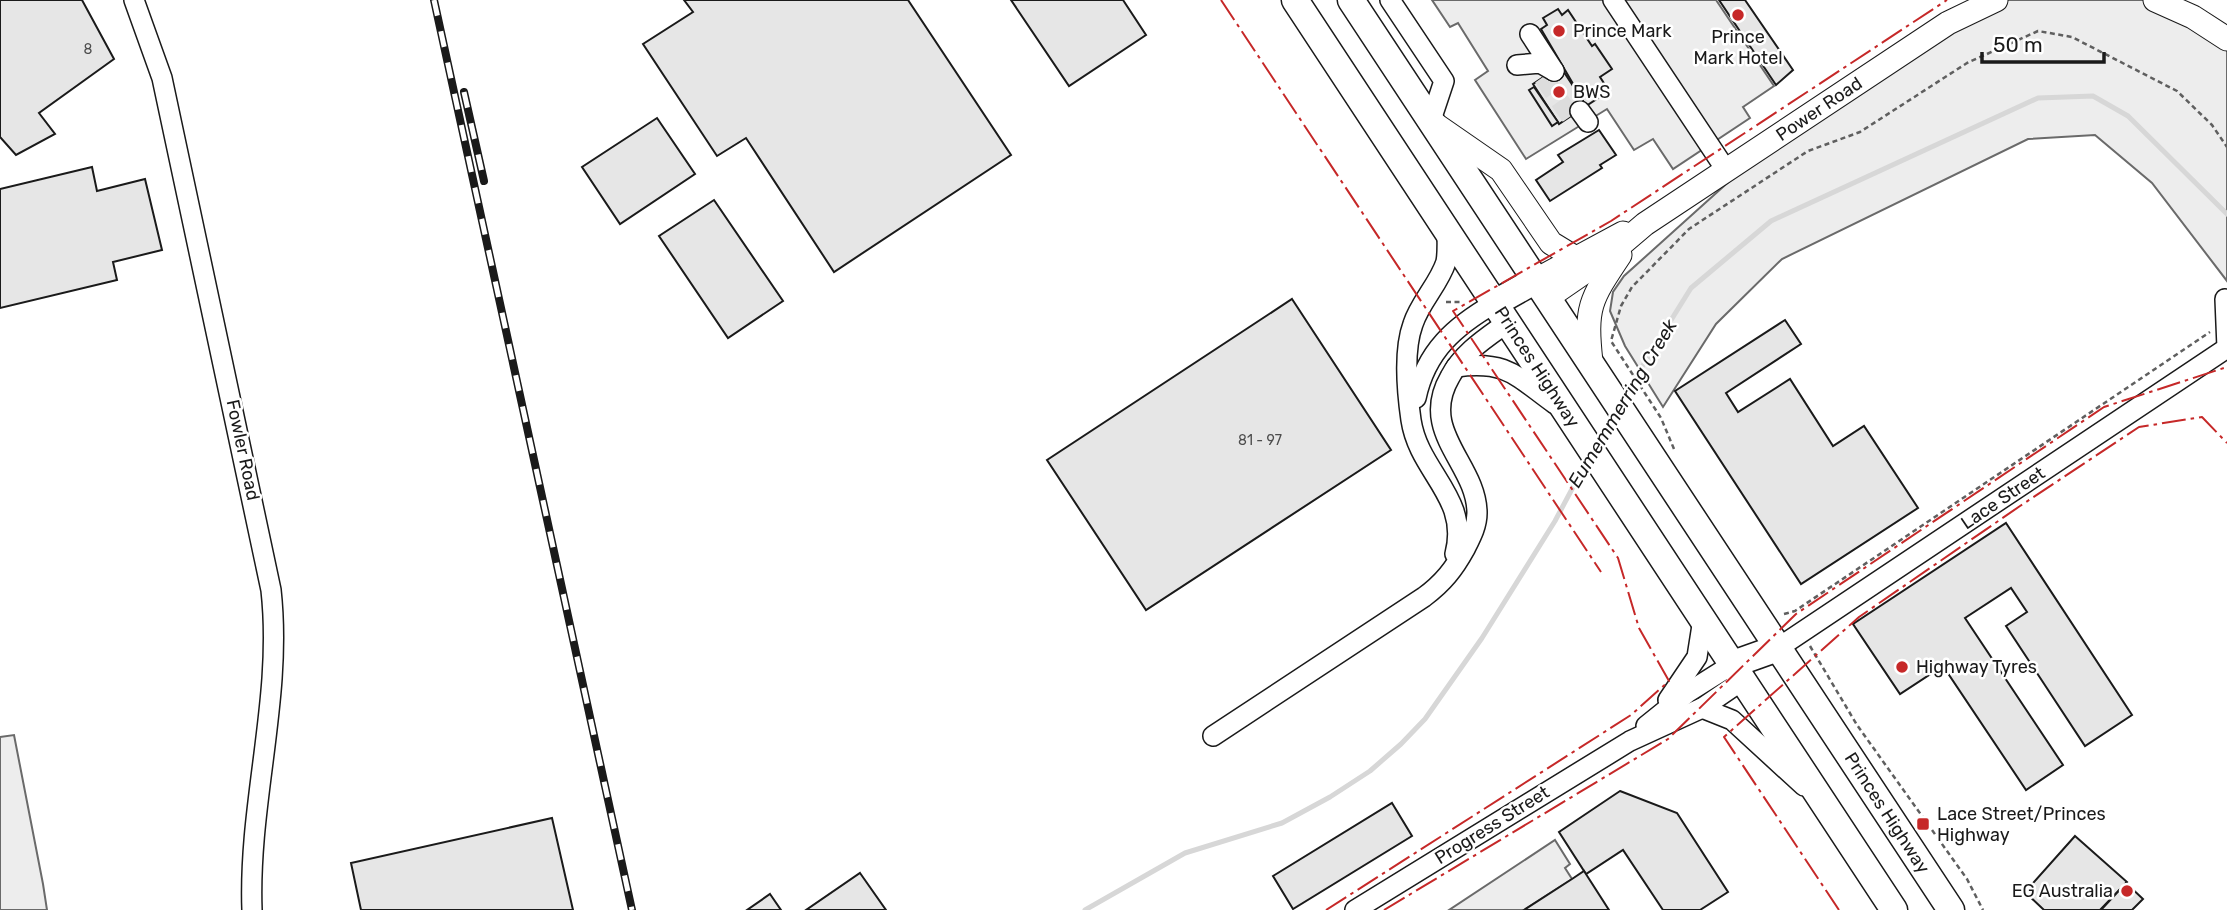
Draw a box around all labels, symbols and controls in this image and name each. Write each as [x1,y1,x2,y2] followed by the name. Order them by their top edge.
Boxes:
[1730,7,1746,23] marker: Prince Mark Hotel
[1573,20,1672,42] place label: Prince Mark
[1982,21,2104,65] scale bar
[1551,23,1567,39] marker: Prince Mark
[1693,26,1783,69] place label: Prince Mark Hotel
[1993,32,2043,57] text: 50 m
[84,41,93,58] house number: 8
[1772,72,1866,146] street label: Power Road
[1573,81,1610,103] place label: BWS
[1551,84,1567,100] marker: BWS
[1490,302,1584,432] street label: Princes Highway
[1563,315,1682,492] water label: Eumemmerring Creek
[222,397,264,503] street label: Fowler Road
[1238,432,1282,449] house number: 81 - 97
[1957,462,2049,534] street label: Lace Street
[1916,656,2037,678] place label: Highway Tyres
[1894,659,1910,675] marker: Highway Tyres
[1840,748,1934,878] street label: Princes Highway
[1431,781,1553,869] street label: Progress Street
[1937,803,2106,846] place label: Lace Street/Princes Highway
[1915,816,1931,832] marker: Lace Street/Princes Highway
[2012,880,2113,902] place label: EG Australia
[2119,883,2135,899] marker: EG Australia

